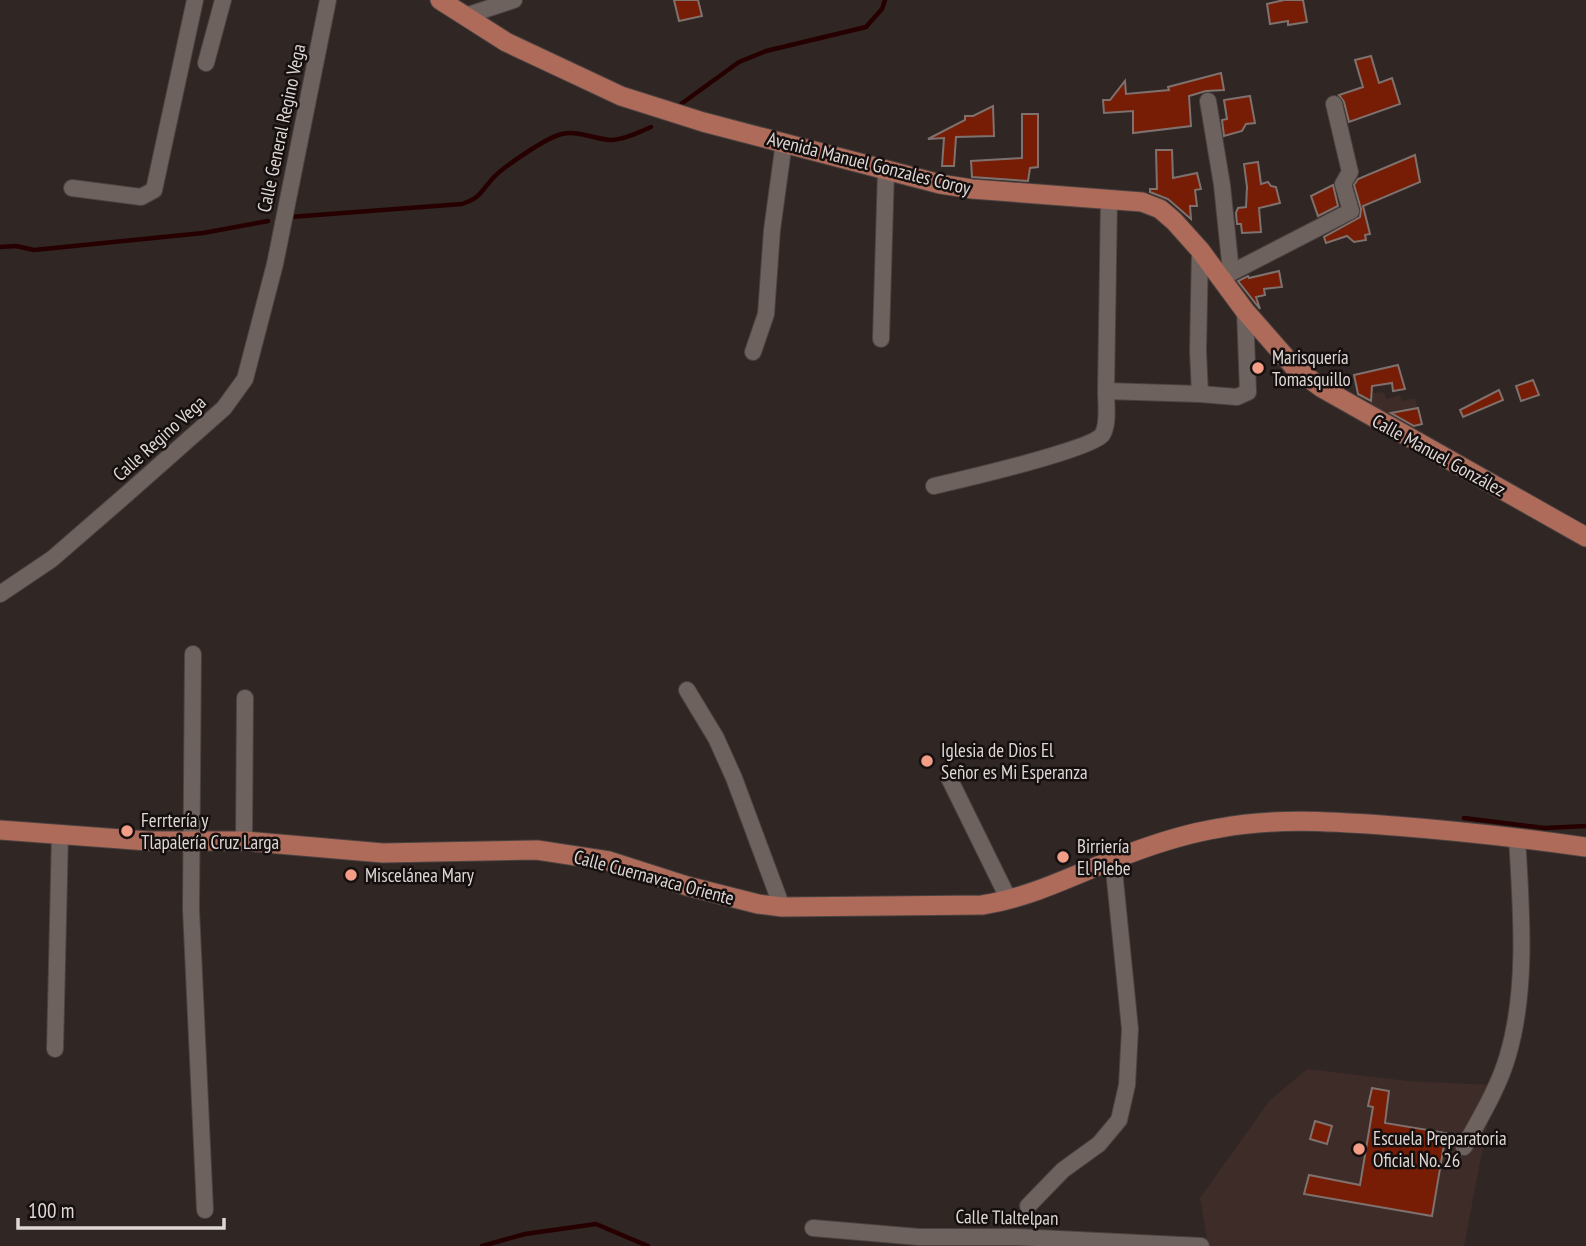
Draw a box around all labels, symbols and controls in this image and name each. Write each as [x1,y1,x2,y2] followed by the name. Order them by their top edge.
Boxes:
[251,42,311,214] street label: Calle General Regino Vega
[765,126,974,200] street label: Avenida Manuel Gonzales Coroy
[1272,345,1351,391] place label: Marisquería Tomasquillo
[1250,360,1266,376] marker: Marisquería Tomasquillo
[108,390,210,486] street label: Calle Regino Vega
[1368,408,1510,502] street label: Calle Manuel González
[941,738,1088,784] place label: Iglesia de Dios El Señor es Mi Esperanza
[919,753,935,769] marker: Iglesia de Dios El Señor es Mi Esperanza
[141,808,279,854] place label: Ferrtería y Tlapalería Cruz Larga
[119,823,135,839] marker: Ferrtería y Tlapalería Cruz Larga
[1077,834,1131,880] place label: Birriería El Plebe
[571,844,737,910] street label: Calle Cuernavaca Oriente
[1055,849,1071,865] marker: Birriería El Plebe
[365,863,475,887] place label: Miscelánea Mary
[343,867,359,883] marker: Miscelánea Mary
[1373,1126,1506,1172] place label: Escuela Preparatoria Oficial No. 26
[1351,1141,1367,1157] marker: Escuela Preparatoria Oficial No. 26
[18,1186,224,1230] scale bar
[28,1197,74,1224] text: 100 m
[955,1204,1059,1230] street label: Calle Tlaltelpan

